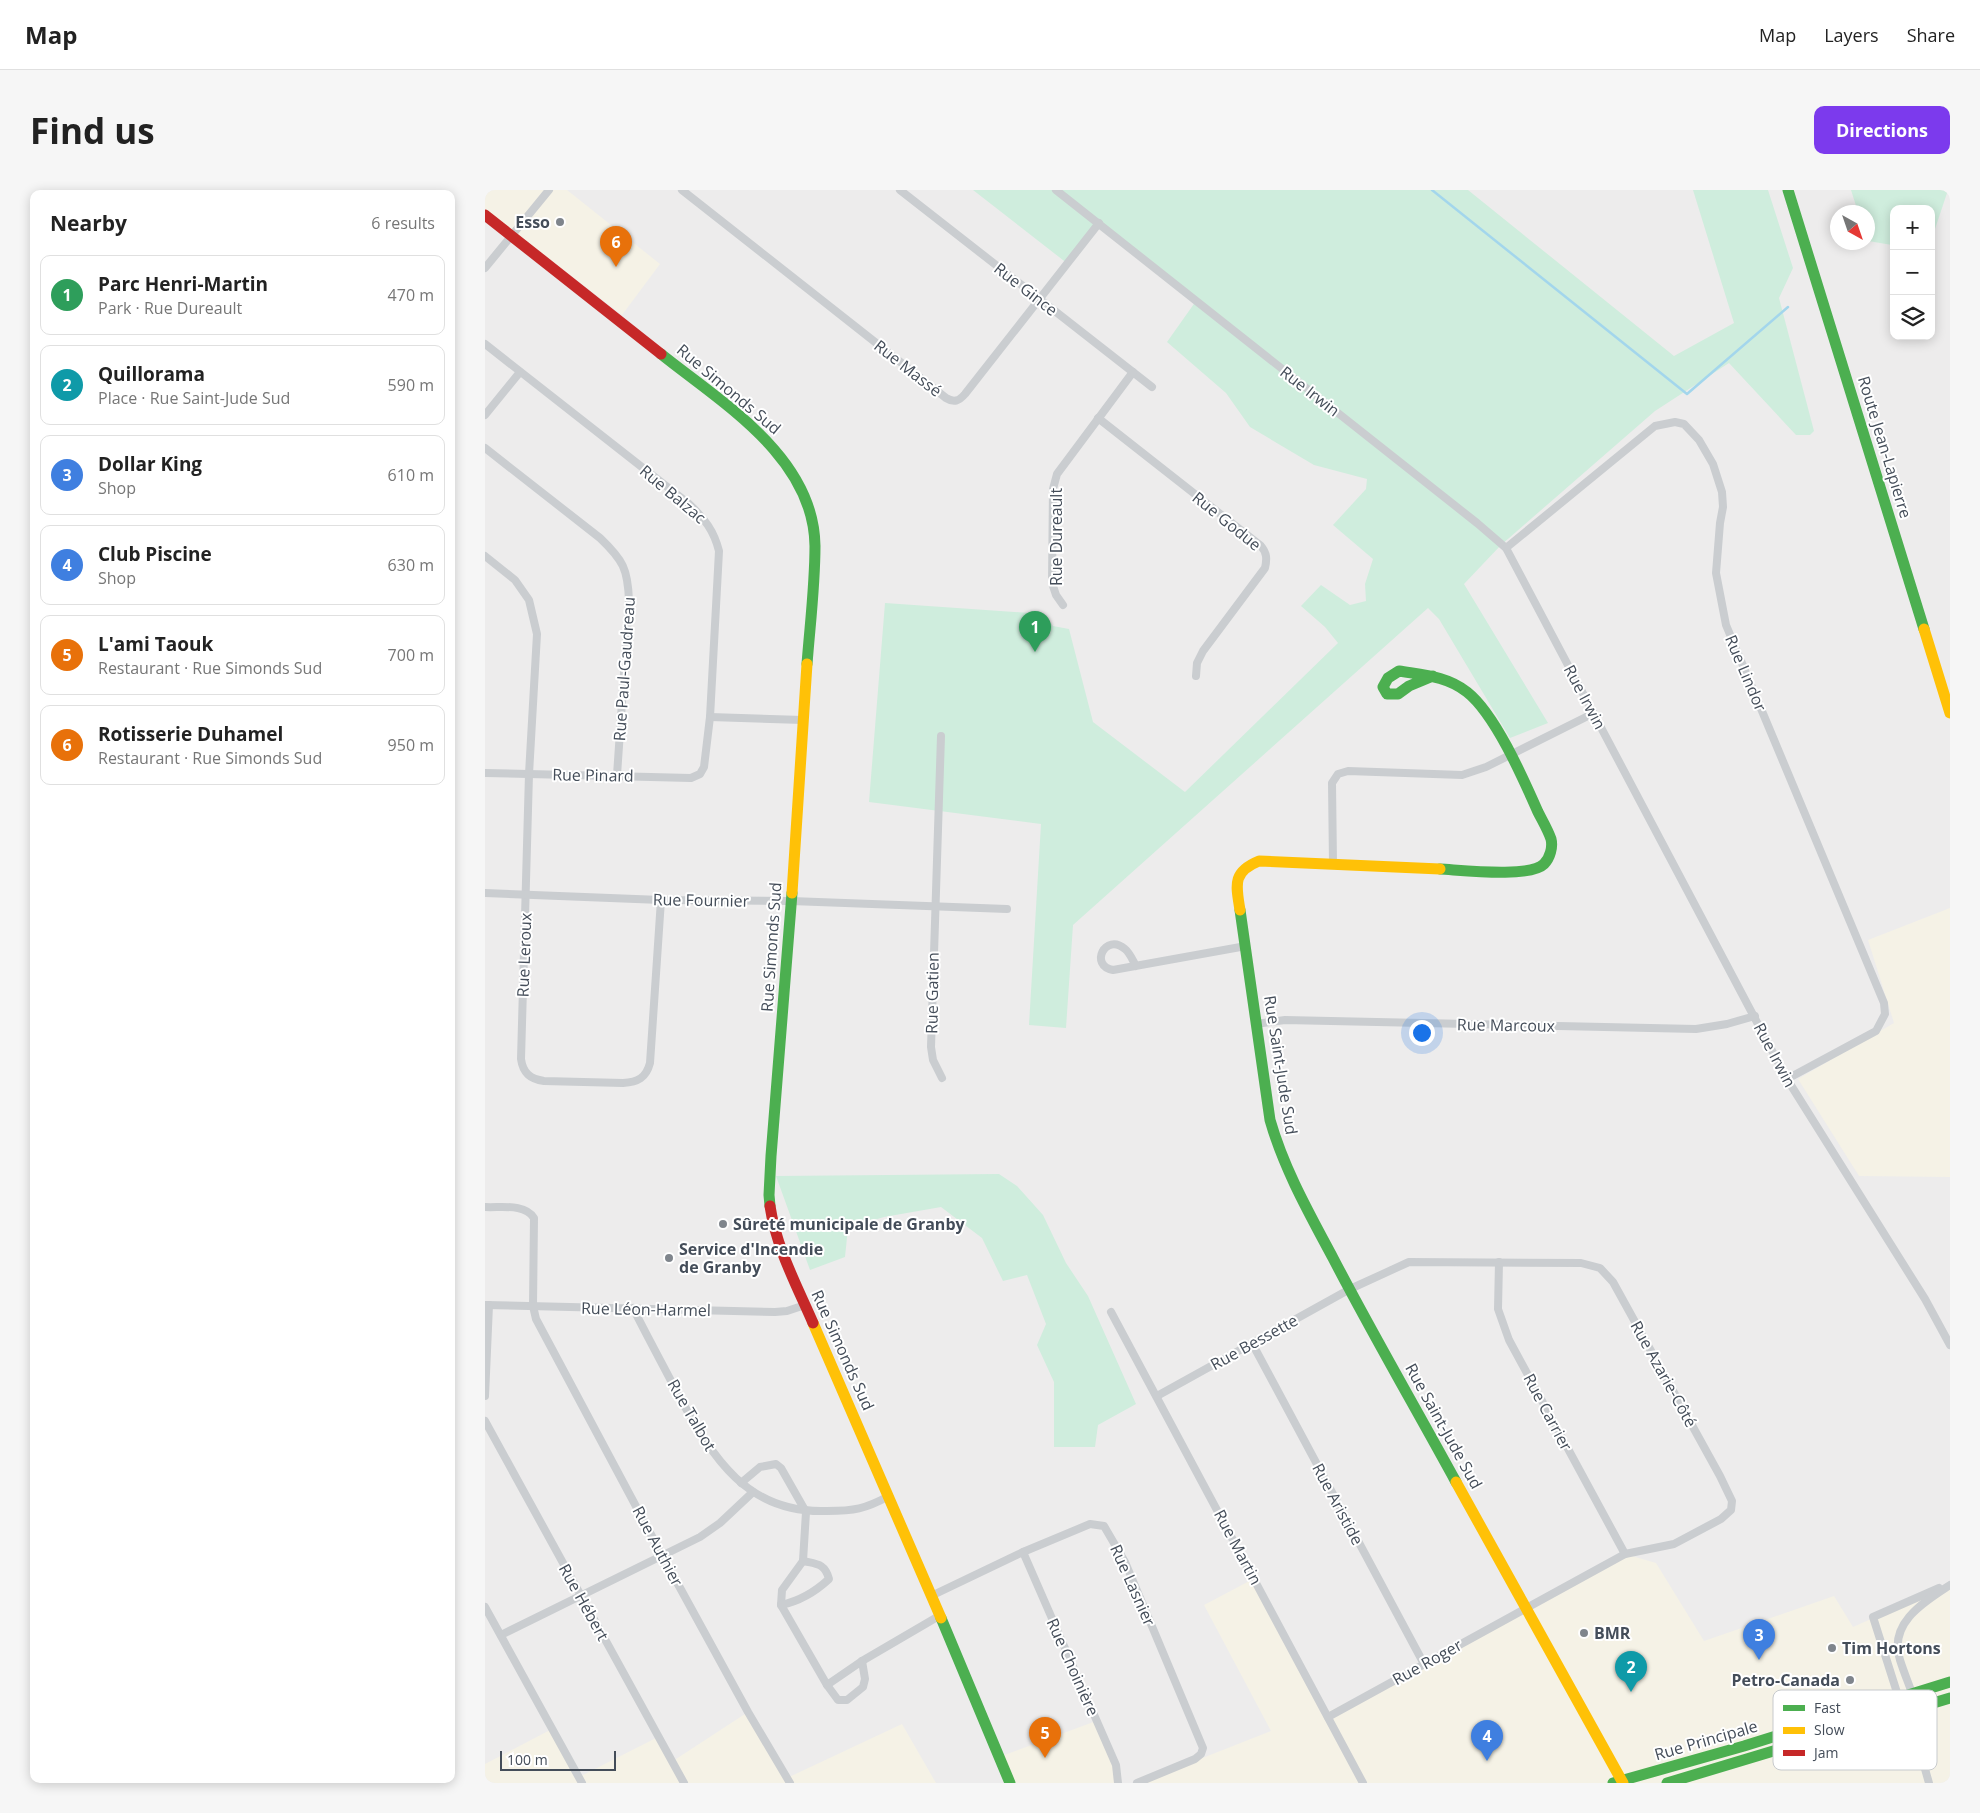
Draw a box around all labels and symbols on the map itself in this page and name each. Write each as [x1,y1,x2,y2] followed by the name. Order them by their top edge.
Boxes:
[1830,205,1875,250] north arrow
[515,211,550,233] place label: Esso
[554,216,566,228] marker: Esso
[600,226,632,267] pin: 6
[990,257,1062,321] street label: Rue Gince
[870,335,946,401] street label: Rue Massé
[672,339,786,439] street label: Rue Simonds Sud
[1276,361,1344,421] street label: Rue Irwin
[1853,373,1917,521] street label: Route Jean-Lapierre
[635,460,711,528] street label: Rue Balzac
[1188,486,1266,556] street label: Rue Godue
[1045,488,1067,586] street label: Rue Dureault
[608,596,640,742] street label: Rue Paul-Gaudreau
[1019,611,1051,652] pin: 1
[1720,631,1772,715] street label: Rue Lindor
[1559,661,1611,733] street label: Rue Irwin
[552,763,634,787] street label: Rue Pinard
[755,881,787,1013] street label: Rue Simonds Sud
[653,888,750,912] street label: Rue Fournier
[512,912,536,998] street label: Rue Leroux
[920,952,944,1034] street label: Rue Gatien
[1259,994,1303,1136] street label: Rue Saint-Jude Sud
[1457,1013,1556,1037] street label: Rue Marcoux
[1749,1019,1801,1091] street label: Rue Irwin
[1409,1020,1435,1046] your location
[733,1213,966,1235] place label: Sûreté municipale de Granby
[717,1218,729,1230] marker: Sûreté municipale de Granby
[679,1238,823,1278] place label: Service d'Incendie de Granby
[663,1252,675,1264] marker: Service d'Incendie de Granby
[807,1286,879,1414] street label: Rue Simonds Sud
[581,1297,711,1321] street label: Rue Léon-Harmel
[1206,1309,1302,1375] street label: Rue Bessette
[1626,1317,1702,1431] street label: Rue Azarie-Côté
[1400,1359,1488,1493] street label: Rue Saint-Jude Sud
[1518,1370,1578,1455] street label: Rue Carrier
[663,1375,722,1455] street label: Rue Talbot
[1307,1459,1369,1549] street label: Rue Aristide
[628,1502,689,1590] street label: Rue Authier
[1209,1506,1267,1588] street label: Rue Martin
[1105,1541,1161,1630] street label: Rue Lasnier
[554,1560,614,1645] street label: Rue Hébert
[1042,1615,1104,1719] street label: Rue Choinière
[1743,1619,1775,1660] pin: 3
[1594,1622,1631,1644] place label: BMR
[1578,1627,1590,1639] marker: BMR
[1388,1634,1466,1690] street label: Rue Roger
[1842,1637,1941,1659] place label: Tim Hortons
[1826,1642,1838,1654] marker: Tim Hortons
[1615,1651,1647,1692] pin: 2
[1731,1669,1840,1691] place label: Petro-Canada
[1844,1674,1856,1686] marker: Petro-Canada
[1773,1690,1937,1770] legend
[1814,1698,1841,1717] text: Fast
[1652,1715,1760,1765] street label: Rue Principale
[1029,1717,1061,1758] pin: 5
[1471,1720,1503,1761] pin: 4
[1814,1720,1845,1739] text: Slow
[1812,1743,1839,1762] text: Jam
[500,1748,616,1771] scale bar

